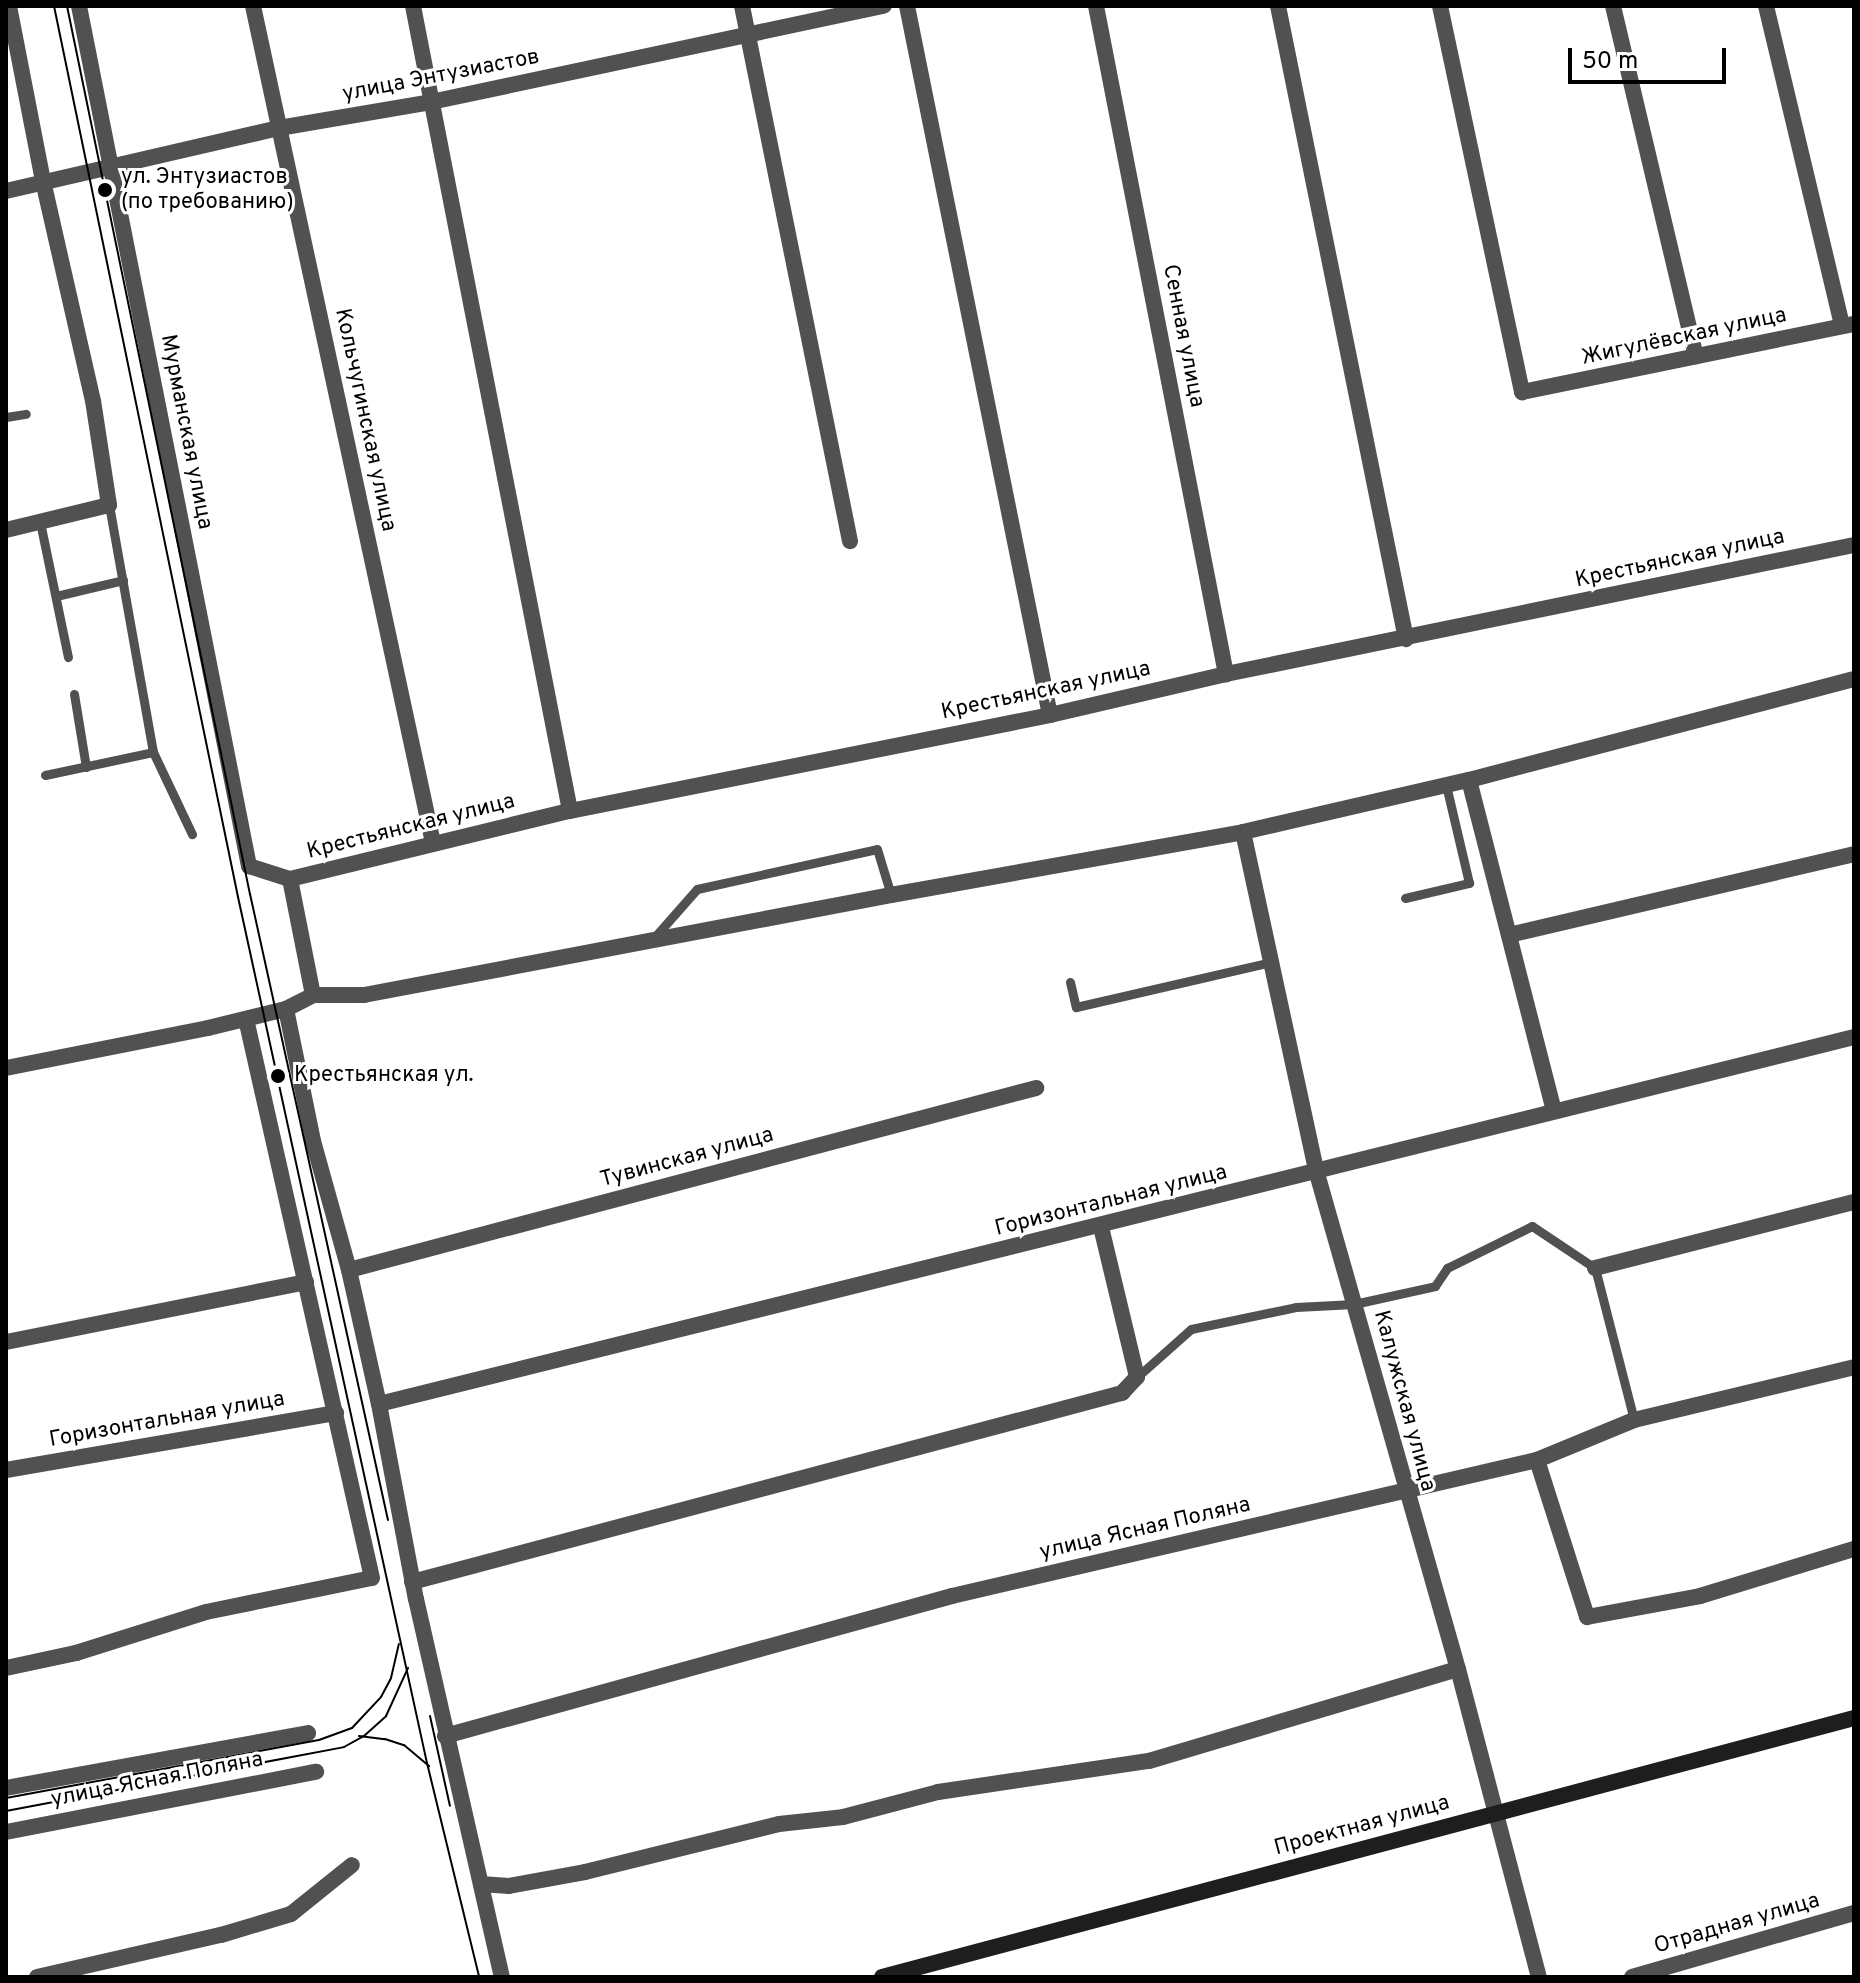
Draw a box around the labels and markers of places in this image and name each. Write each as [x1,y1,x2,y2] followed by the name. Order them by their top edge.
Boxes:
[121,164,294,216] place label: ул. Энтузиастов (по требованию)
[96,181,114,199] marker: ул. Энтузиастов (по требованию)
[294,1063,474,1089] place label: Крестьянская ул.
[269,1067,287,1085] marker: Крестьянская ул.

